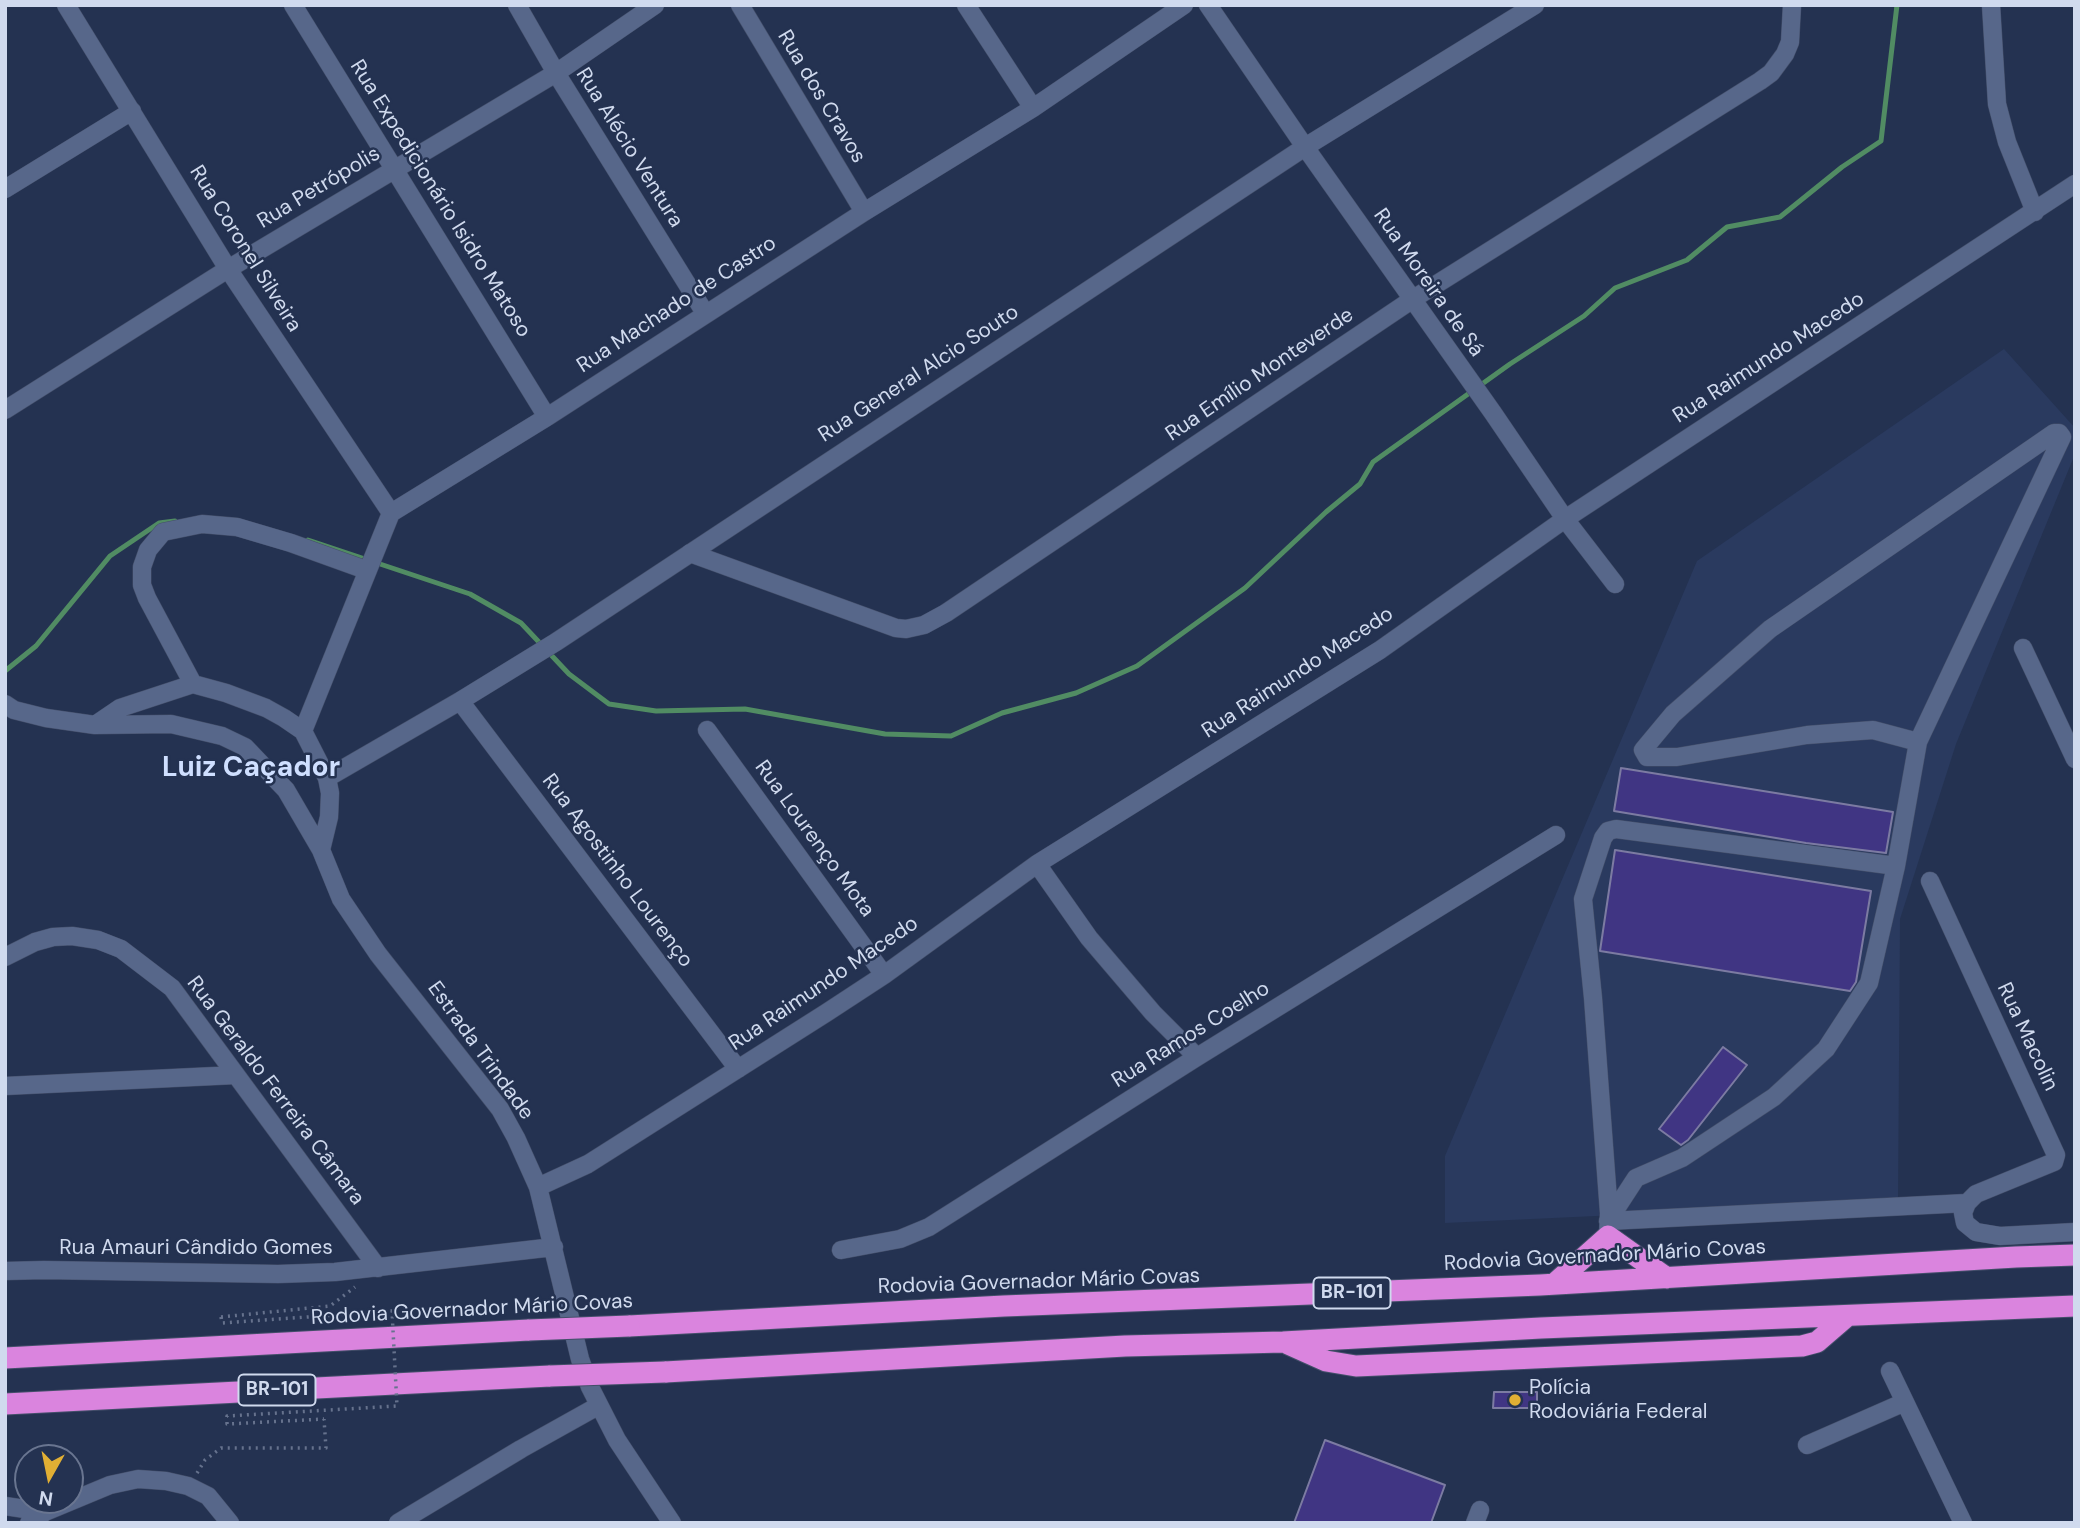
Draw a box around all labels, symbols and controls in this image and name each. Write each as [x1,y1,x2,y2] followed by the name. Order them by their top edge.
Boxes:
[771,26,871,168] street label: Rua dos Cravos
[344,56,536,342] street label: Rua Expedicionário Isidro Matoso
[570,64,688,232] street label: Rua Alécio Ventura
[253,142,385,234] street label: Rua Petrópolis
[184,161,306,337] street label: Rua Coronel Silveira
[1367,204,1489,362] street label: Rua Moreira de Sá
[573,231,781,379] street label: Rua Machado de Castro
[1669,287,1869,429] street label: Rua Raimundo Macedo
[814,300,1024,448] street label: Rua General Alcio Souto
[1161,303,1359,447] street label: Rua Emílio Monteverde
[1198,602,1398,744] street label: Rua Raimundo Macedo
[162,752,340,786] district label: Luiz Caçador
[749,756,879,922] street label: Rua Lourenço Mota
[536,769,698,973] street label: Rua Agostinho Lourenço
[725,911,923,1057] street label: Rua Raimundo Macedo
[181,972,369,1210] street label: Rua Geraldo Ferreira Câmara
[1108,976,1274,1094] street label: Rua Ramos Coelho
[421,977,539,1125] street label: Estrada Trindade
[1991,979,2063,1095] street label: Rua Macolin
[59,1235,333,1261] street label: Rua Amauri Cândido Gomes
[1443,1235,1767,1277] street label: Rodovia Governador Mário Covas
[877,1264,1201,1300] street label: Rodovia Governador Mário Covas
[1314,1278,1390,1308] road number: BR-101
[310,1289,634,1331] street label: Rodovia Governador Mário Covas
[238,1374,316,1406] road number: BR-101
[1529,1375,1707,1425] place label: Polícia Rodoviária Federal
[1507,1392,1523,1408] marker: Polícia Rodoviária Federal
[14,1444,84,1514] north arrow
[37,1485,55,1512] text: N

